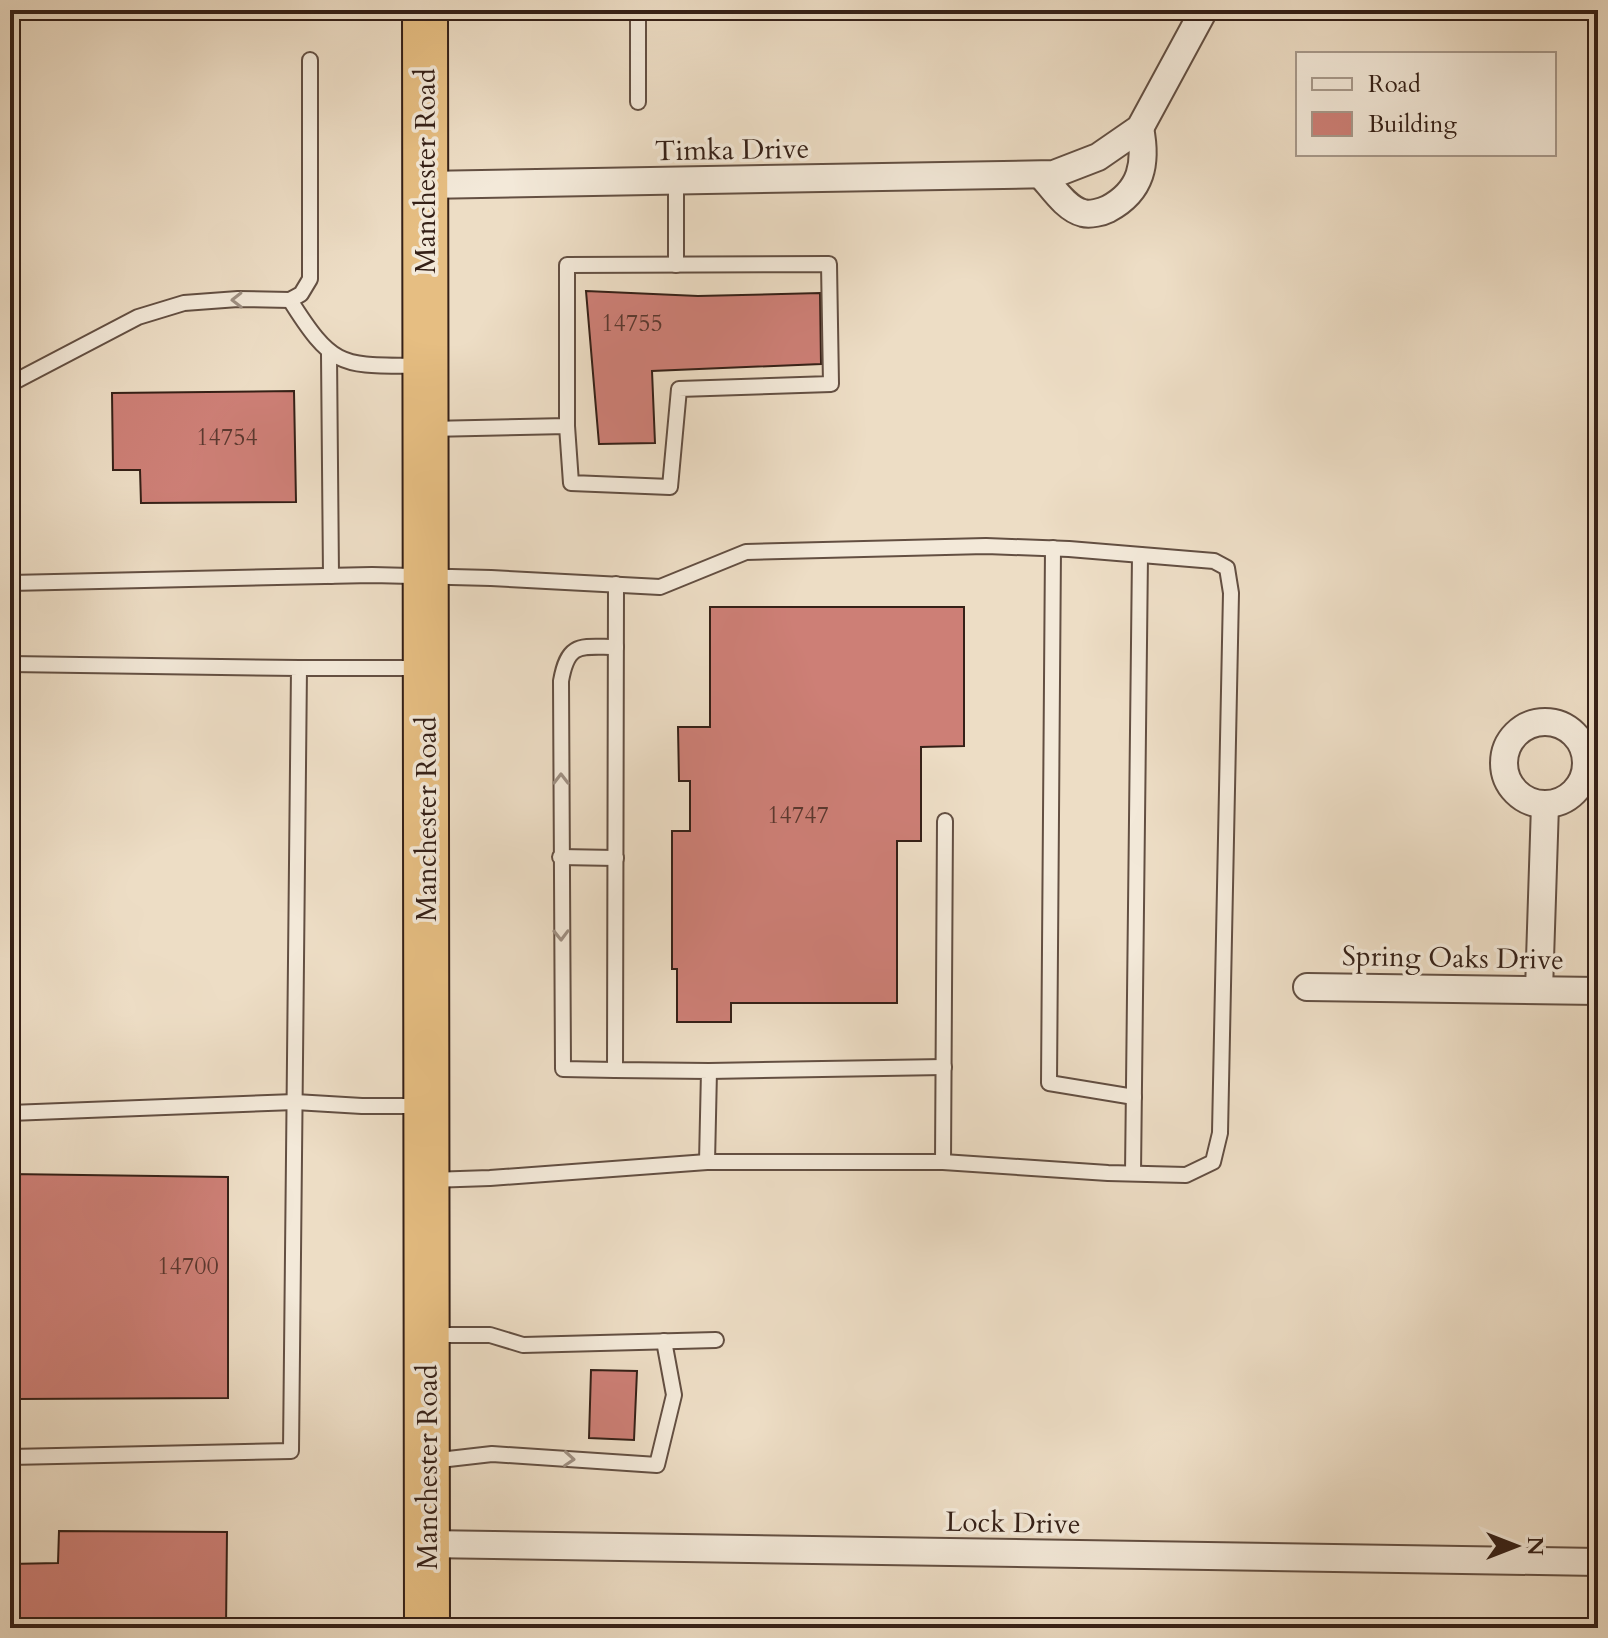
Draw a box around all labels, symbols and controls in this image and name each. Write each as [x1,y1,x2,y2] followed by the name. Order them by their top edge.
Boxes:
[1296,52,1556,156] legend
[407,68,445,274] street label: Manchester Road
[1368,68,1421,101] text: Road
[1368,108,1458,141] text: Building
[654,130,810,170] street label: Timka Drive
[230,291,243,308] one-way arrow
[601,307,663,340] house number: 14755
[196,421,258,454] house number: 14754
[408,716,446,922] street label: Manchester Road
[552,772,570,785] one-way arrow
[767,799,829,832] house number: 14747
[552,929,570,942] one-way arrow
[1342,937,1564,979] street label: Spring Oaks Drive
[157,1250,219,1283] house number: 14700
[409,1364,447,1570] street label: Manchester Road
[563,1450,576,1467] one-way arrow
[945,1503,1081,1543] street label: Lock Drive
[1476,1506,1556,1586] north arrow
[1520,1536,1550,1556] text: N

